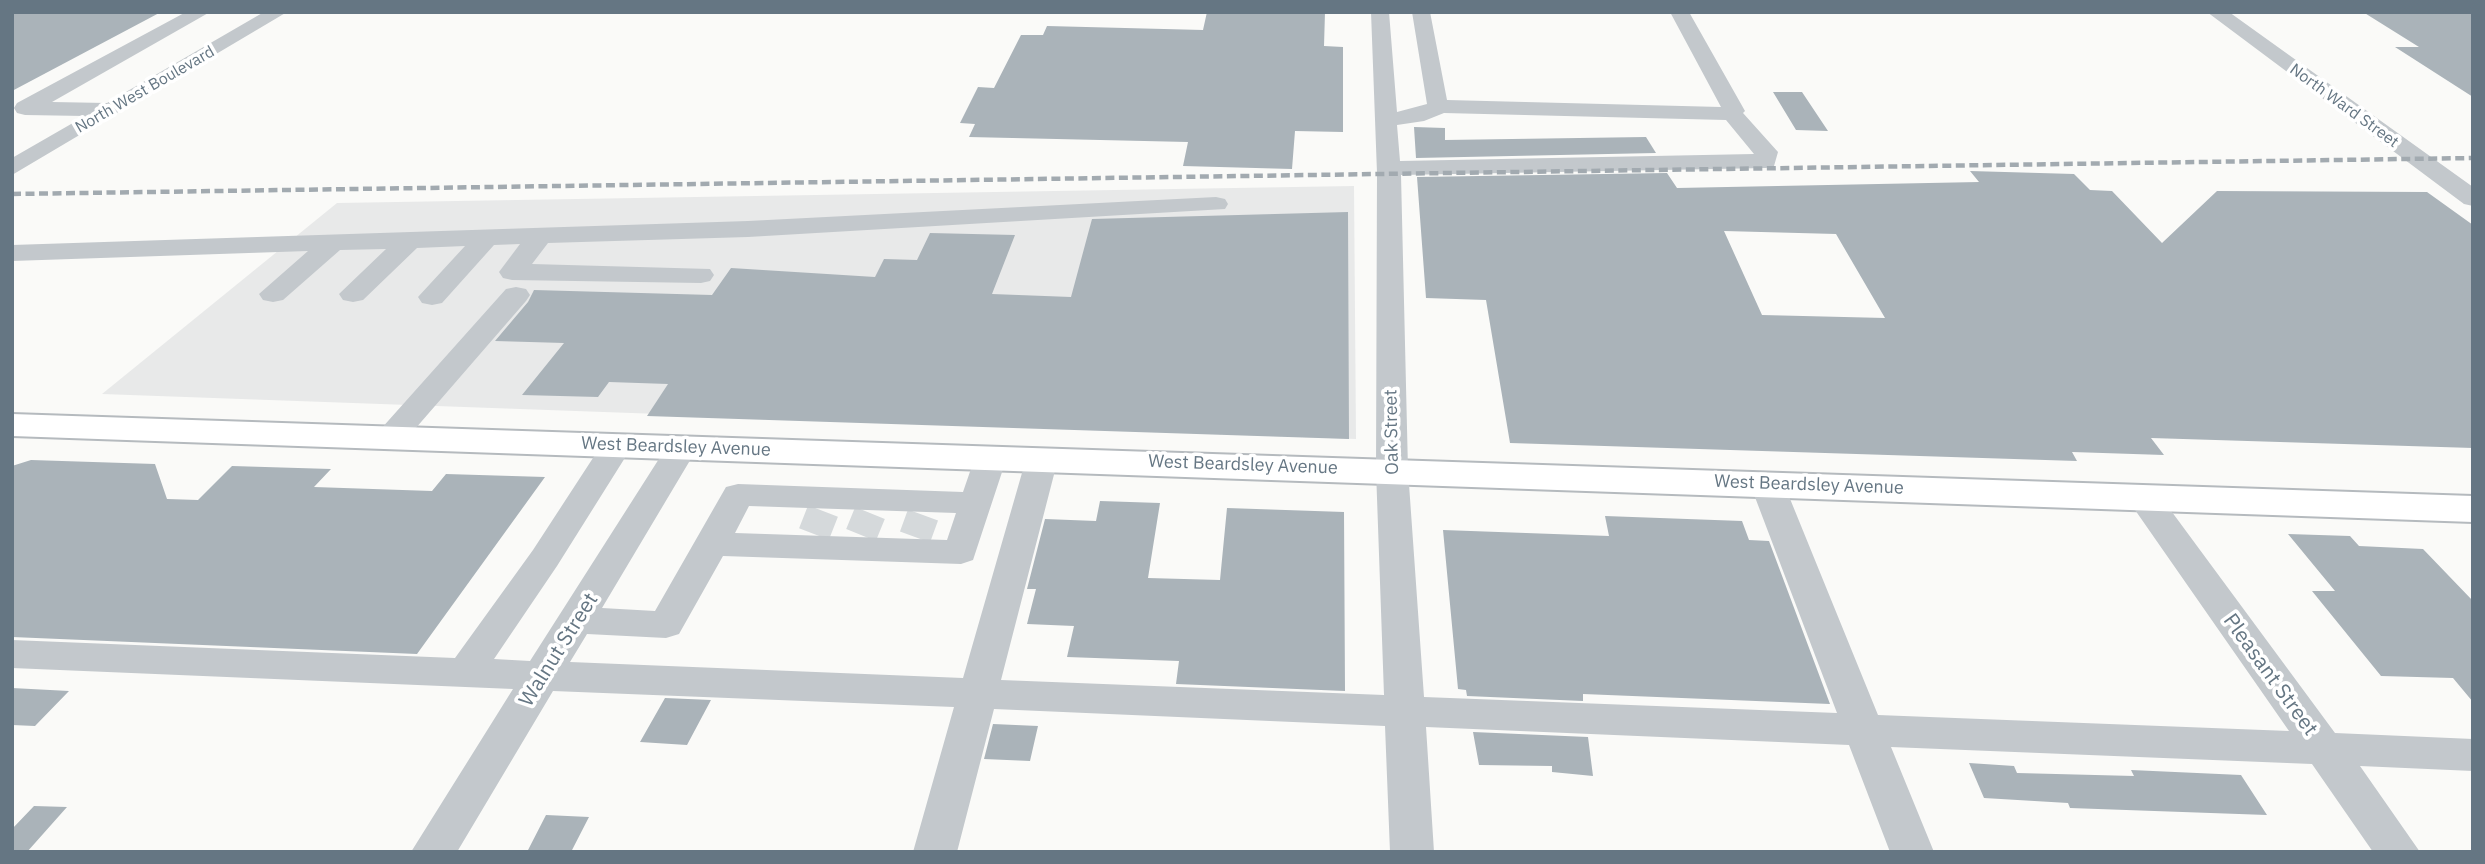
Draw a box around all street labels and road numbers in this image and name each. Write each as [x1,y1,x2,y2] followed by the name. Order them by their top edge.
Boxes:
[72,42,218,138] street label: North West Boulevard
[2286,60,2402,152] street label: North Ward Street
[1380,389,1404,475] street label: Oak Street
[581,433,771,461] street label: West Beardsley Avenue
[1148,451,1338,479] street label: West Beardsley Avenue
[1714,471,1904,499] street label: West Beardsley Avenue
[514,589,604,711] street label: Walnut Street
[2217,609,2323,741] street label: Pleasant Street

